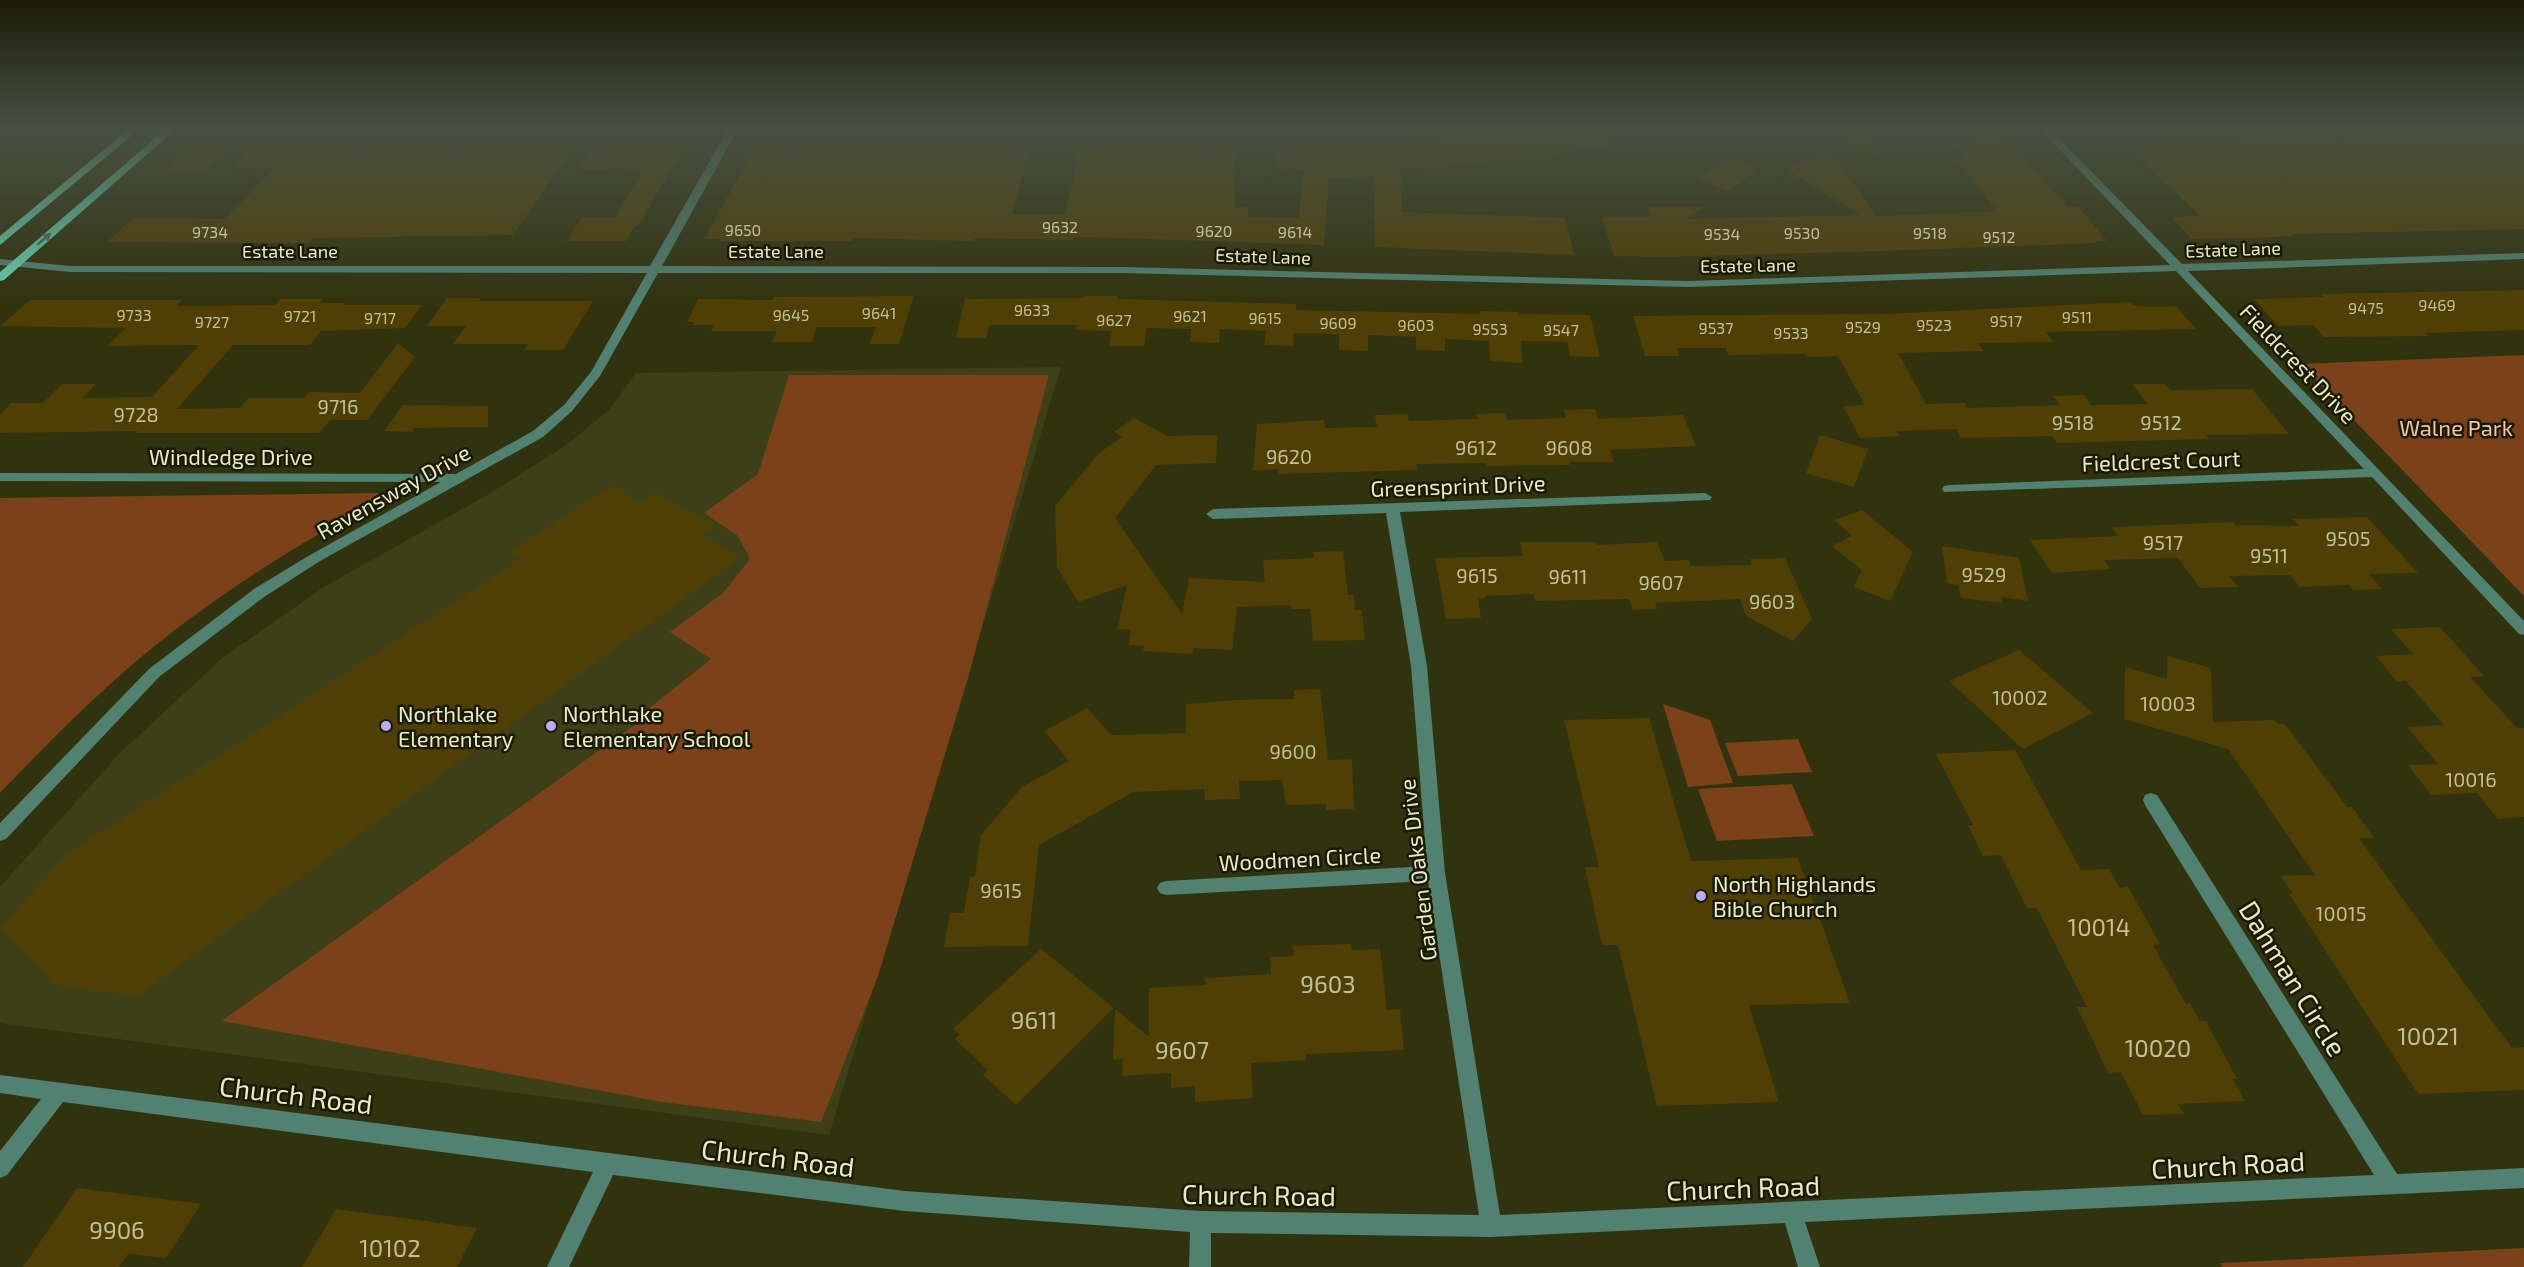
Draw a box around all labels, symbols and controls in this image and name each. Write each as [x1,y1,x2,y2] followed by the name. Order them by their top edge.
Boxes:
[1042,217,1078,236] house number: 9632
[725,220,761,239] house number: 9650
[1196,221,1232,240] house number: 9620
[192,222,228,241] house number: 9734
[1278,222,1312,241] house number: 9614
[1784,223,1820,242] house number: 9530
[1913,223,1947,242] house number: 9518
[1704,224,1740,243] house number: 9534
[1982,227,2016,246] house number: 9512
[36,233,51,246] one-way arrow
[2185,236,2281,262] street label: Estate Lane
[242,240,338,262] street label: Estate Lane
[728,240,824,262] street label: Estate Lane
[1215,243,1311,269] street label: Estate Lane
[1700,253,1796,277] street label: Estate Lane
[2418,295,2456,314] house number: 9469
[2235,298,2363,428] street label: Fieldcrest Drive
[2348,298,2384,317] house number: 9475
[1014,300,1050,319] house number: 9633
[862,303,896,322] house number: 9641
[116,305,152,324] house number: 9733
[773,305,809,324] house number: 9645
[284,306,316,325] house number: 9721
[1173,306,1207,325] house number: 9621
[2062,307,2092,326] house number: 9511
[364,308,396,327] house number: 9717
[1248,308,1282,327] house number: 9615
[1096,310,1132,329] house number: 9627
[1990,311,2022,330] house number: 9517
[195,312,229,331] house number: 9727
[1319,313,1357,332] house number: 9609
[1398,315,1434,334] house number: 9603
[1916,315,1952,334] house number: 9523
[1845,317,1881,336] house number: 9529
[1699,318,1733,337] house number: 9537
[1472,319,1508,338] house number: 9553
[1543,320,1579,339] house number: 9547
[1773,323,1809,342] house number: 9533
[317,394,359,418] house number: 9716
[113,402,159,426] house number: 9728
[2052,410,2094,434] house number: 9518
[2140,410,2182,434] house number: 9512
[2399,414,2513,440] park label: Walne Park
[1455,435,1497,459] house number: 9612
[1545,435,1593,459] house number: 9608
[312,438,474,544] street label: Ravensway Drive
[149,443,313,469] street label: Windledge Drive
[1266,444,1312,468] house number: 9620
[2081,444,2241,476] street label: Fieldcrest Court
[1370,469,1546,501] street label: Greensprint Drive
[2326,526,2370,550] house number: 9505
[2143,530,2183,554] house number: 9517
[2250,543,2288,567] house number: 9511
[1962,562,2006,586] house number: 9529
[1456,563,1498,587] house number: 9615
[1549,564,1587,588] house number: 9611
[1638,570,1684,594] house number: 9607
[1749,589,1795,613] house number: 9603
[1992,685,2048,709] house number: 10002
[2140,691,2196,715] house number: 10003
[398,700,514,751] place label: Northlake Elementary
[563,700,751,751] place label: Northlake Elementary School
[379,719,393,733] marker: Northlake Elementary
[544,719,558,733] marker: Northlake Elementary School
[1270,739,1317,763] house number: 9600
[2445,767,2497,791] house number: 10016
[1393,778,1441,962] street label: Garden Oaks Drive
[1218,841,1382,875] street label: Woodmen Circle
[1713,870,1876,921] place label: North Highlands Bible Church
[980,878,1022,902] house number: 9615
[1694,889,1708,903] marker: North Highlands Bible Church
[2234,895,2354,1061] street label: Dahman Circle
[2316,901,2366,925] house number: 10015
[2068,912,2130,941] house number: 10014
[1300,969,1356,998] house number: 9603
[1011,1005,1057,1034] house number: 9611
[2397,1021,2459,1050] house number: 10021
[2125,1033,2191,1062] house number: 10020
[1155,1035,1209,1064] house number: 9607
[218,1069,374,1119] street label: Church Road
[700,1132,856,1182] street label: Church Road
[2150,1144,2306,1184] street label: Church Road
[1665,1168,1821,1206] street label: Church Road
[1182,1177,1336,1211] street label: Church Road
[89,1215,145,1244] house number: 9906
[359,1233,421,1262] house number: 10102

